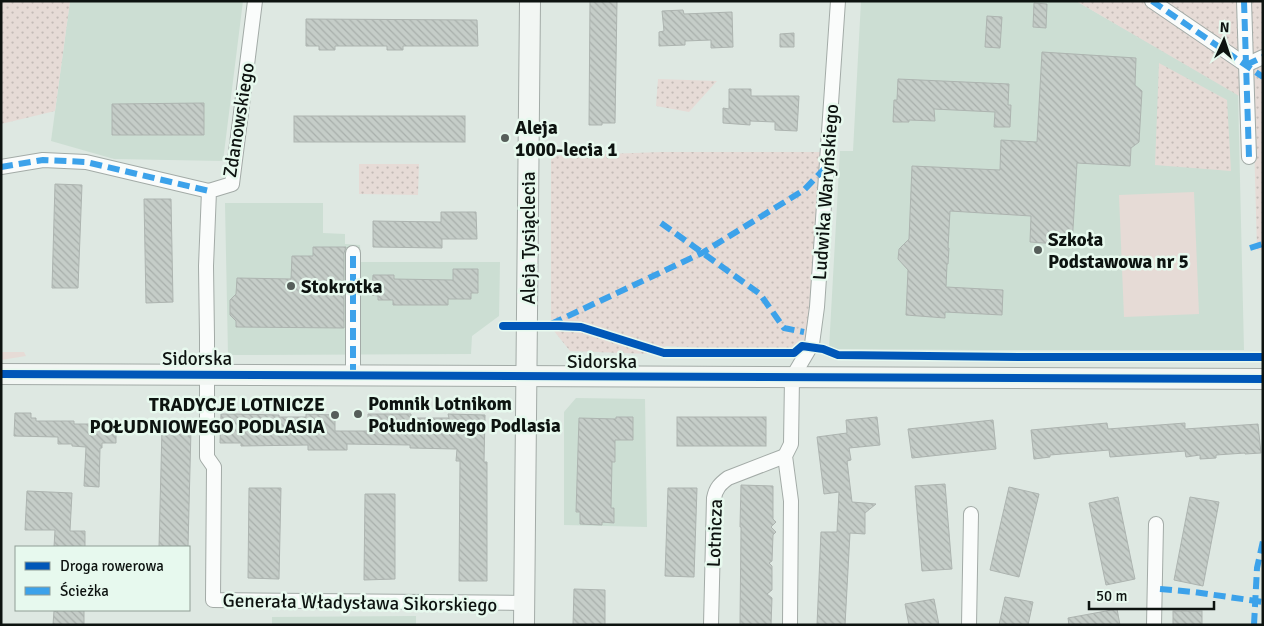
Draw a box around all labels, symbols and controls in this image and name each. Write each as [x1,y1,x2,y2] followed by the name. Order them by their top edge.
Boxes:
[1199,15,1249,65] north arrow
[1219,19,1230,36] text: N
[218,61,260,179] street label: Zdanowskiego
[808,103,844,281] street label: Ludwika Waryńskiego
[515,116,617,162] place label: Aleja 1000-lecia 1
[499,132,511,144] marker: Aleja 1000-lecia 1
[517,171,541,305] street label: Aleja Tysiąclecia
[1048,228,1189,274] place label: Szkoła Podstawowa nr 5
[1032,244,1044,256] marker: Szkoła Podstawowa nr 5
[301,275,383,299] place label: Stokrotka
[285,280,297,292] marker: Stokrotka
[162,347,232,371] street label: Sidorska
[567,350,637,374] street label: Sidorska
[368,392,561,438] place label: Pomnik Lotnikom Południowego Podlasia
[90,393,325,439] place label: TRADYCJE LOTNICZE POŁUDNIOWEGO PODLASIA
[352,408,364,420] marker: Pomnik Lotnikom Południowego Podlasia
[329,409,341,421] marker: TRADYCJE LOTNICZE POŁUDNIOWEGO PODLASIA
[702,498,728,568] street label: Lotnicza
[15,546,190,611] legend
[60,557,164,575] text: Droga rowerowa
[1089,578,1214,610] scale bar
[60,581,109,600] text: Ścieżka
[1096,587,1127,605] text: 50 m
[222,589,498,617] street label: Generała Władysława Sikorskiego

